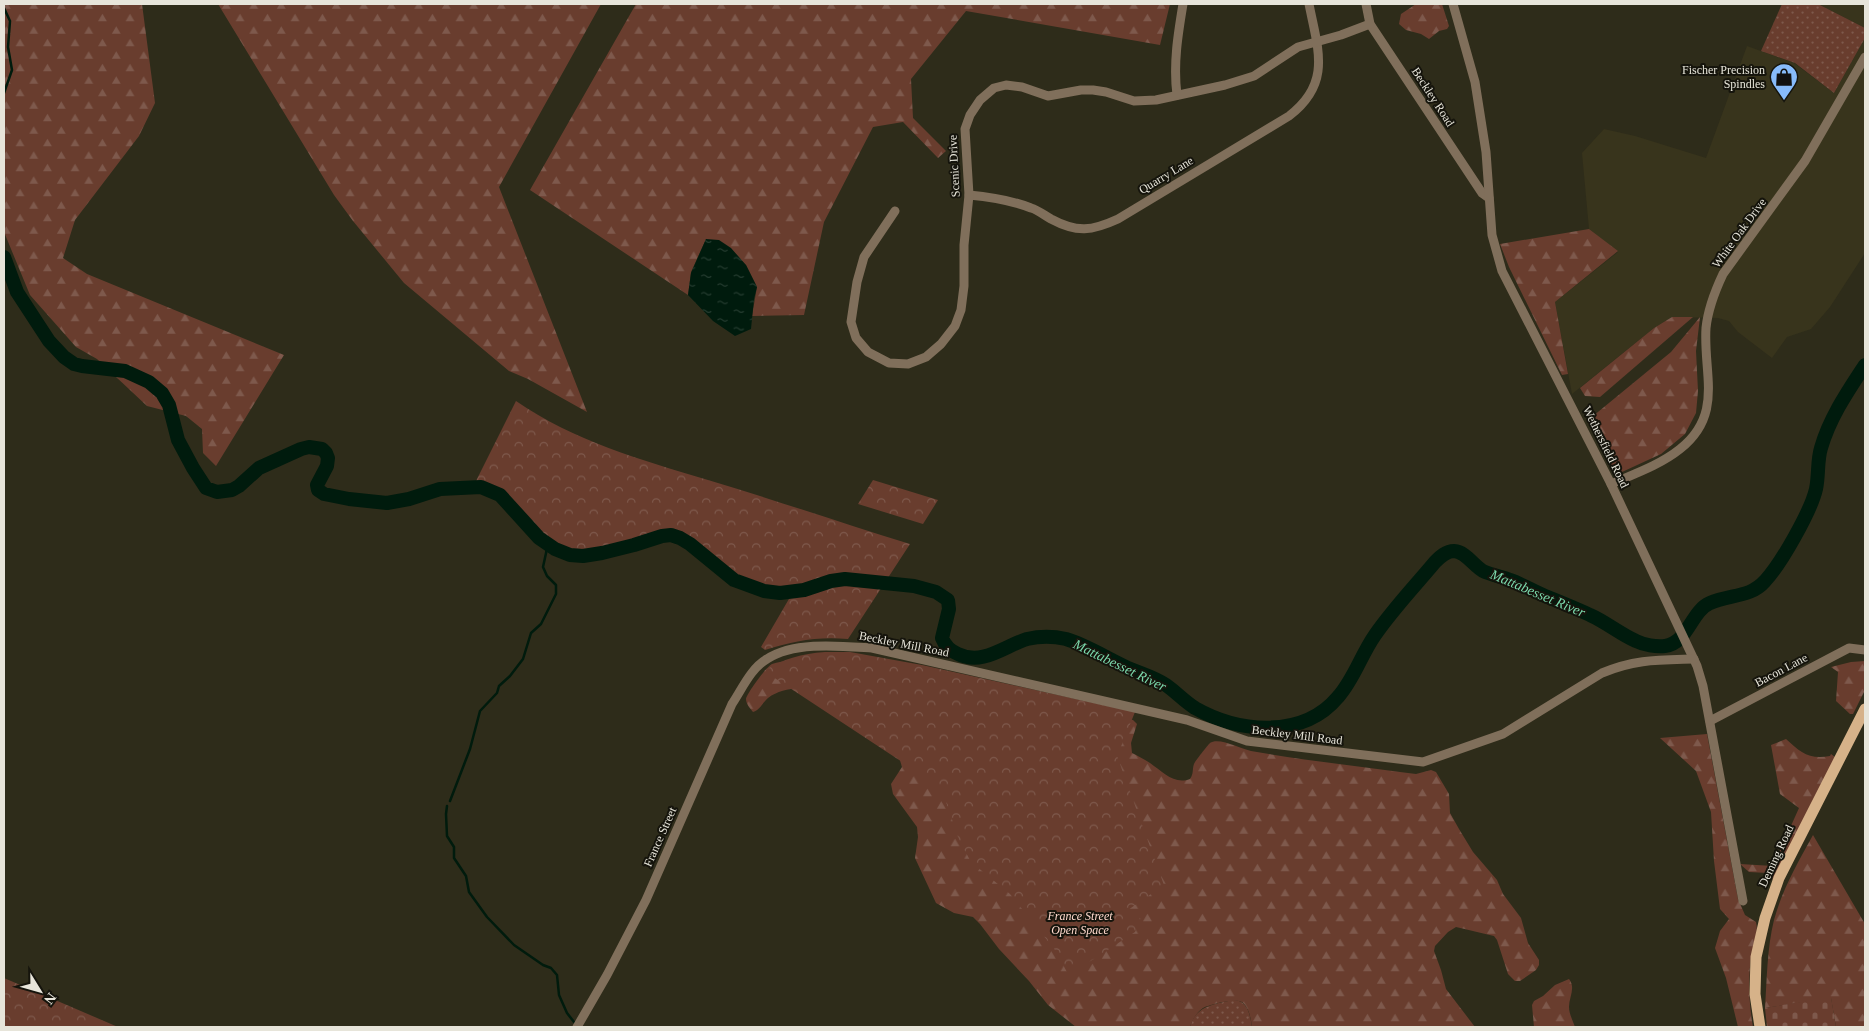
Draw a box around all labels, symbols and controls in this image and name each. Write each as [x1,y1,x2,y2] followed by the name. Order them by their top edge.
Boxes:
[1769,62,1799,101] shop icon: Fischer Precision Spindles
[1682,63,1765,91] place label: Fischer Precision Spindles
[1409,65,1457,129] street label: Beckley Road
[945,135,963,197] street label: Scenic Drive
[1136,153,1196,197] street label: Quarry Lane
[1709,195,1769,271] street label: White Oak Drive
[1580,404,1632,490] street label: Wethersfield Road
[1487,566,1588,620] water label: Mattabesset River
[858,628,950,660] street label: Beckley Mill Road
[1070,636,1169,695] water label: Mattabesset River
[1752,650,1810,690] street label: Bacon Lane
[1251,722,1343,748] street label: Beckley Mill Road
[641,804,680,869] street label: France Street
[1755,823,1797,889] street label: Deming Road
[1046,909,1113,937] park label: France Street Open Space
[15,966,65,1016] north arrow
[41,990,59,1007] text: N

